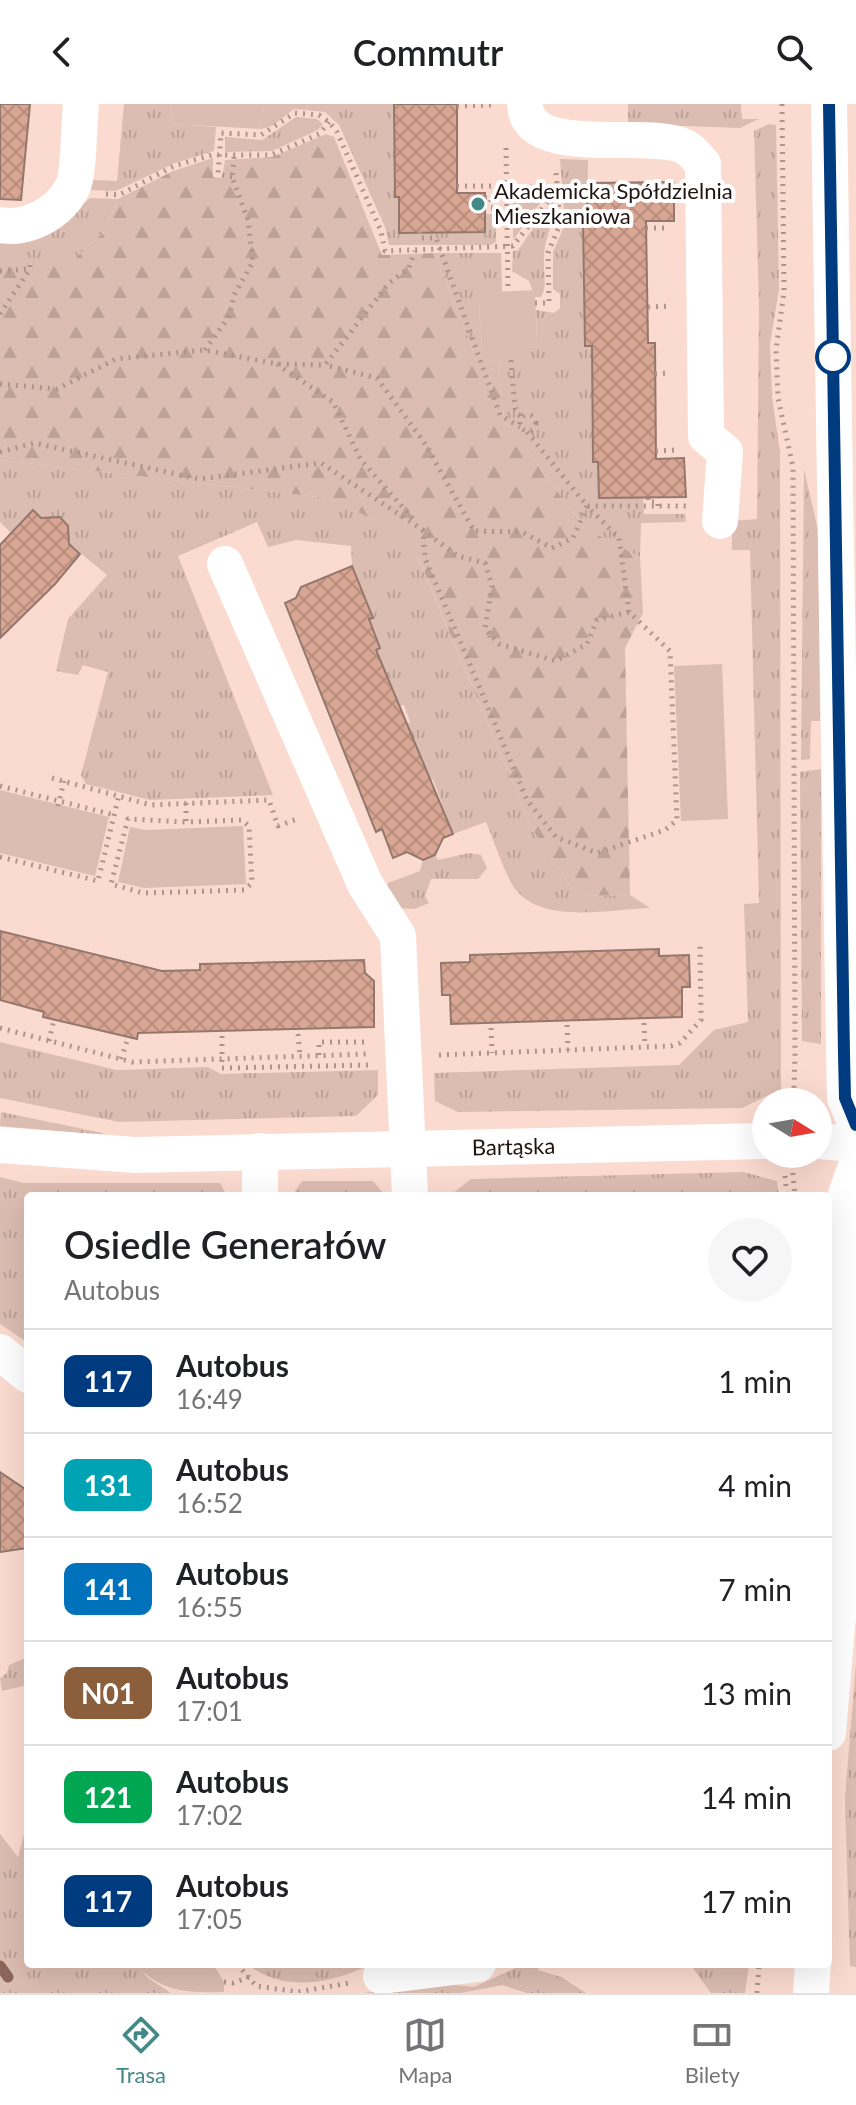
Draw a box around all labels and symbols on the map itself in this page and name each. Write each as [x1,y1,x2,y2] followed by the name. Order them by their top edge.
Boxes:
[494,177,733,229] place label: Akademicka Spółdzielnia Mieszkaniowa
[469,195,487,213] marker: Akademicka Spółdzielnia Mieszkaniowa
[816,340,850,374] unlabelled marker
[752,1088,832,1168] north arrow
[471,1132,556,1161] street label: Bartąska

